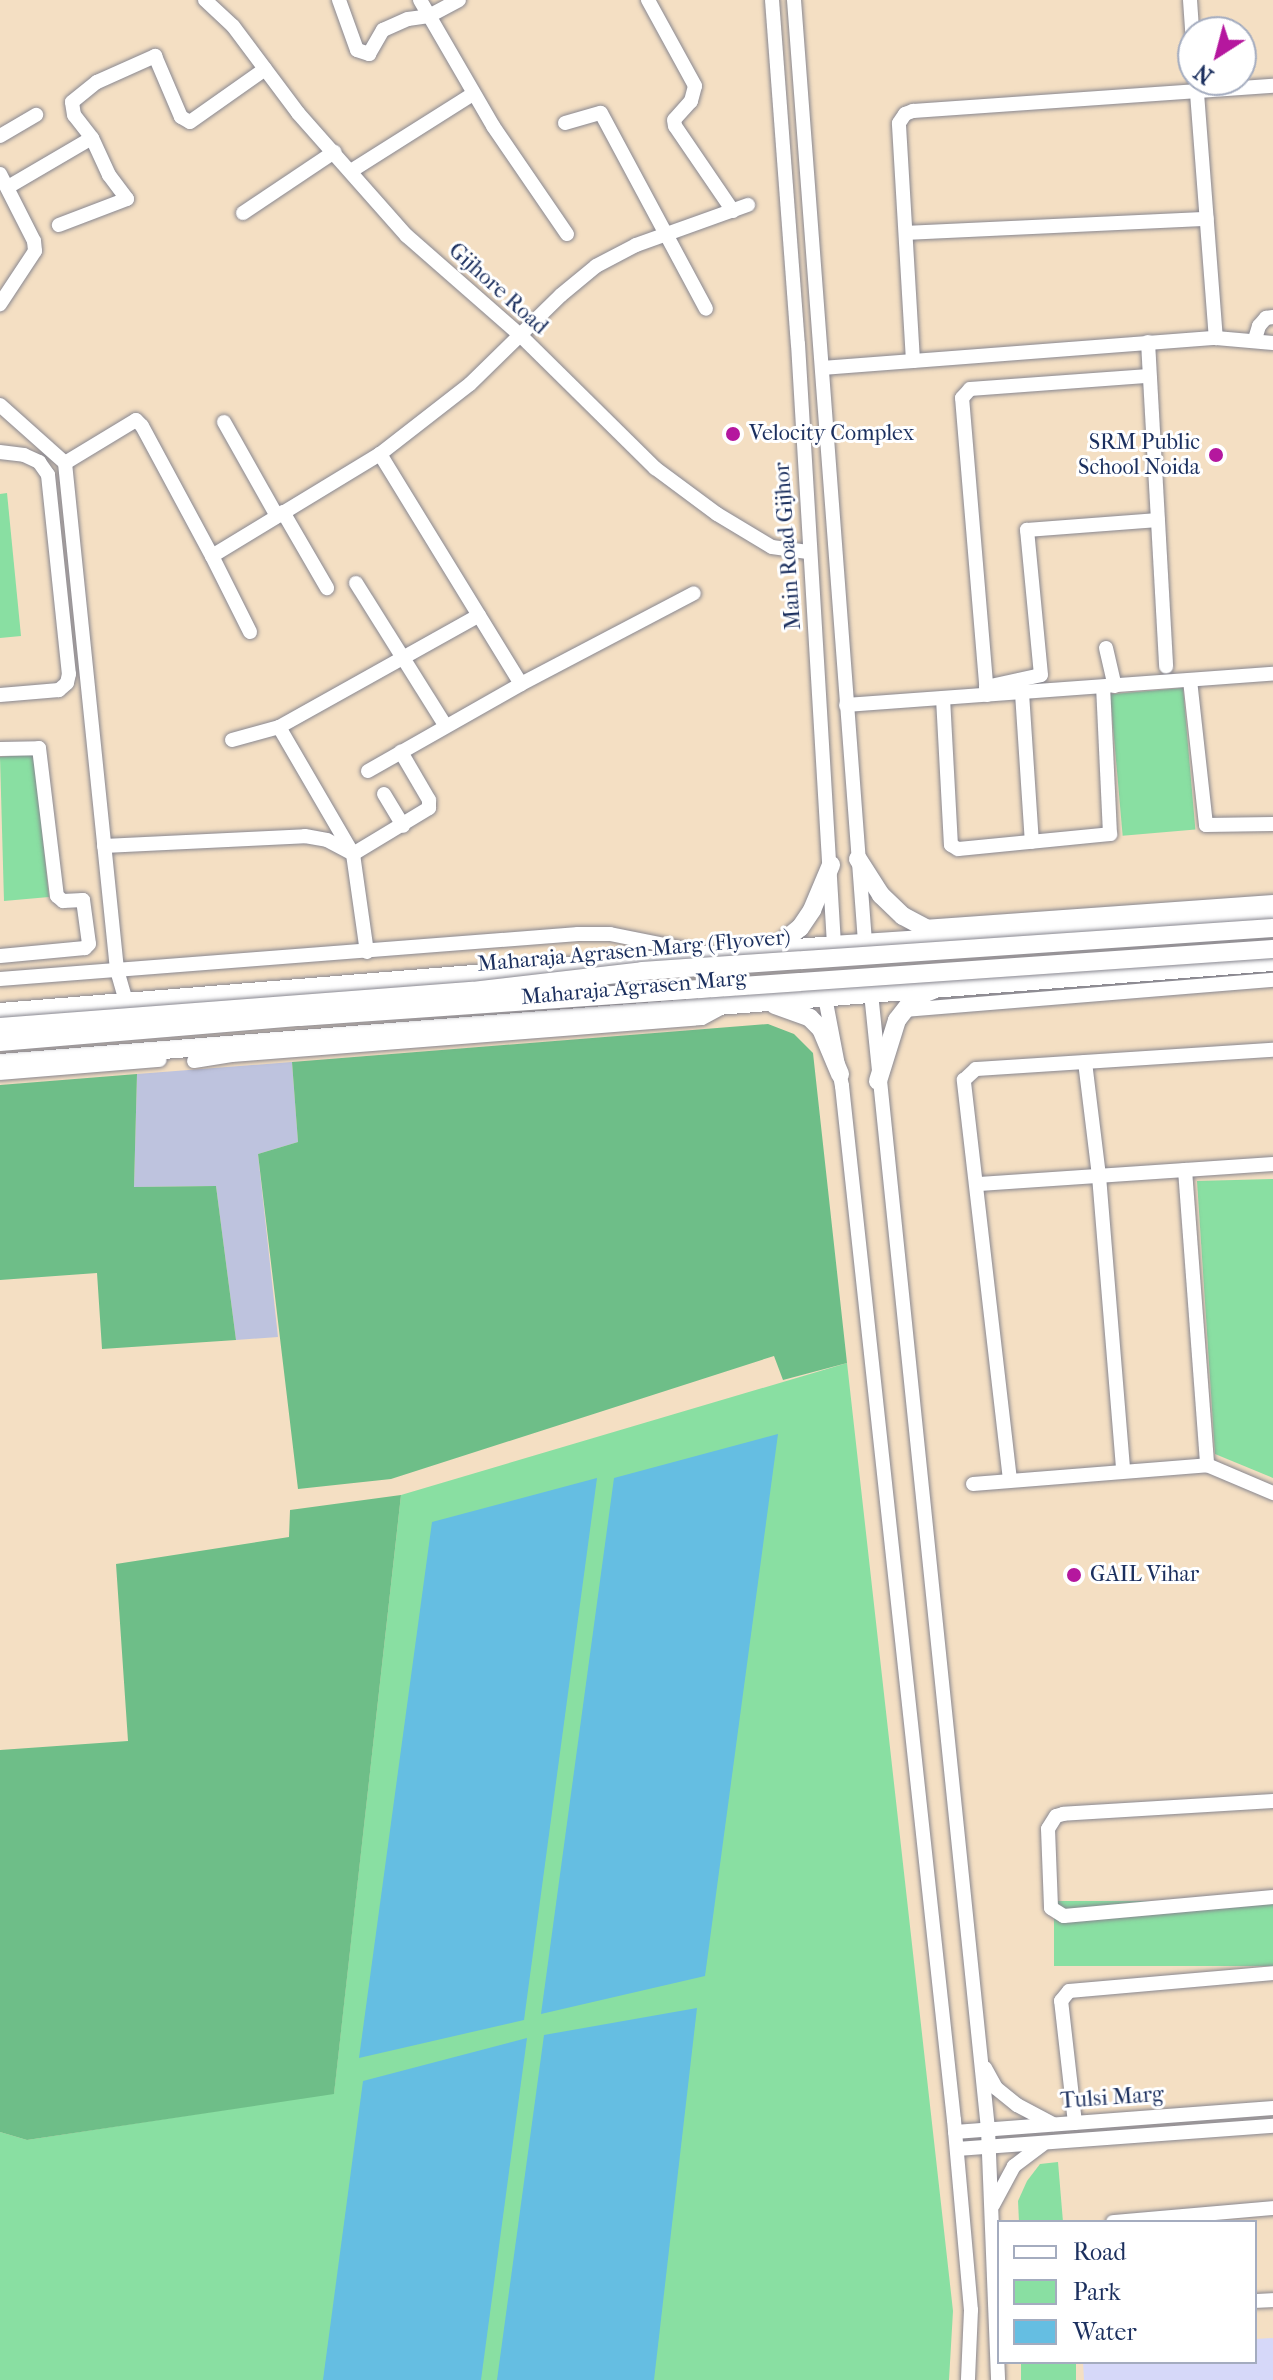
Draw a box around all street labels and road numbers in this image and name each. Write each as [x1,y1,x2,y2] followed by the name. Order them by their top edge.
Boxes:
[443,238,553,340] street label: Gijhore Road
[769,461,807,631] street label: Main Road Gijhor
[476,924,792,978] street label: Maharaja Agrasen Marg (Flyover)
[520,965,748,1011] street label: Maharaja Agrasen Marg
[1059,2081,1165,2115] street label: Tulsi Marg

